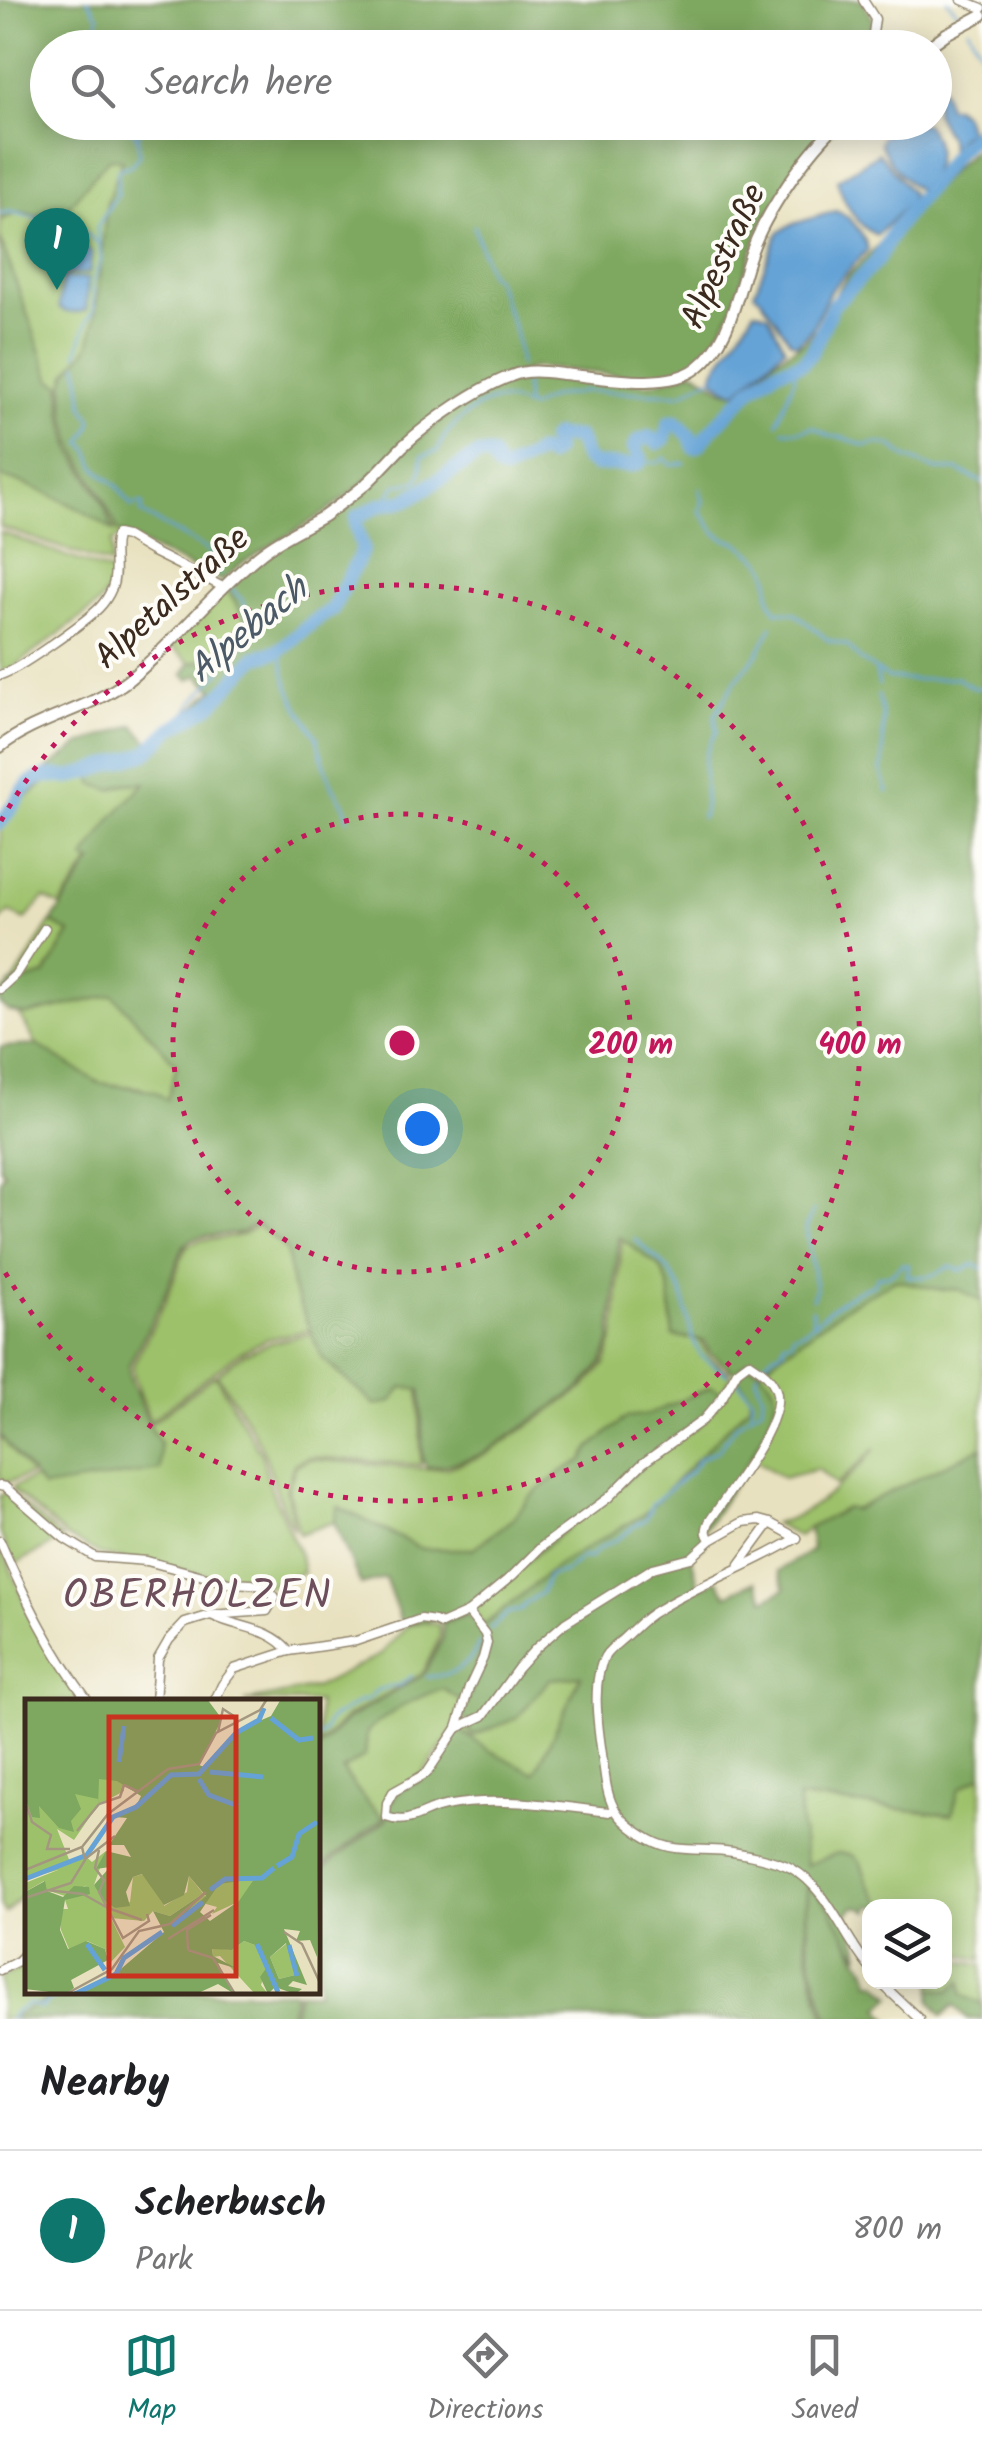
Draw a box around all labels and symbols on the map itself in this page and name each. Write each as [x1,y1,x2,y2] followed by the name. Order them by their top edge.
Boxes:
[667,175,783,339] street label: Alpestraße
[24,208,90,290] pin: 1
[82,513,264,685] street label: Alpetalstraße
[175,560,325,700] water label: Alpebach
[589,1022,673,1070] text: 200 m
[818,1022,902,1070] text: 400 m
[384,1025,420,1061] centre of rings
[397,1103,448,1154] your location
[63,1565,333,1629] district label: OBERHOLZEN
[25,1699,320,1994] inset map

